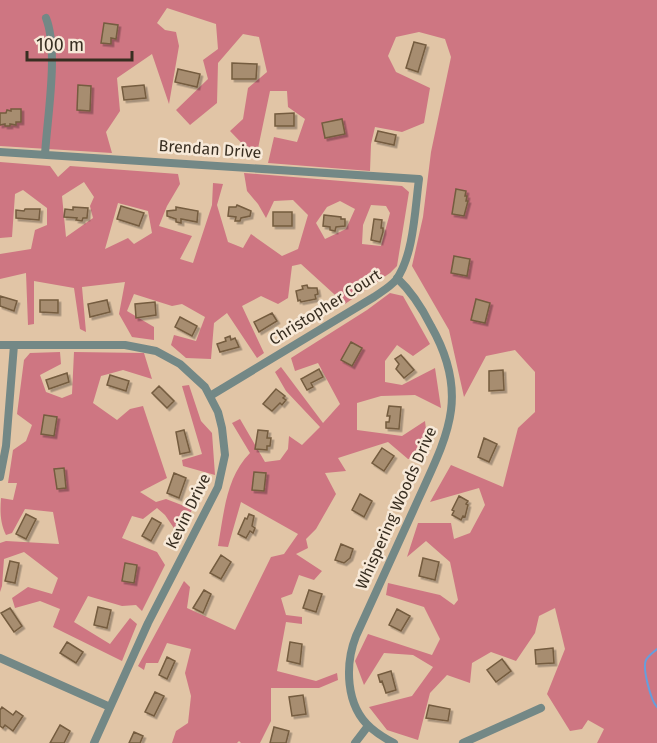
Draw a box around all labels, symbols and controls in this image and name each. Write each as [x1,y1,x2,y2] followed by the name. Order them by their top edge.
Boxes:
[27,24,132,62] scale bar
[36,34,84,56] text: 100 m
[158,136,262,162] street label: Brendan Drive
[265,265,385,349] street label: Christopher Court
[352,424,440,592] street label: Whispering Woods Drive
[162,470,214,552] street label: Kevin Drive

